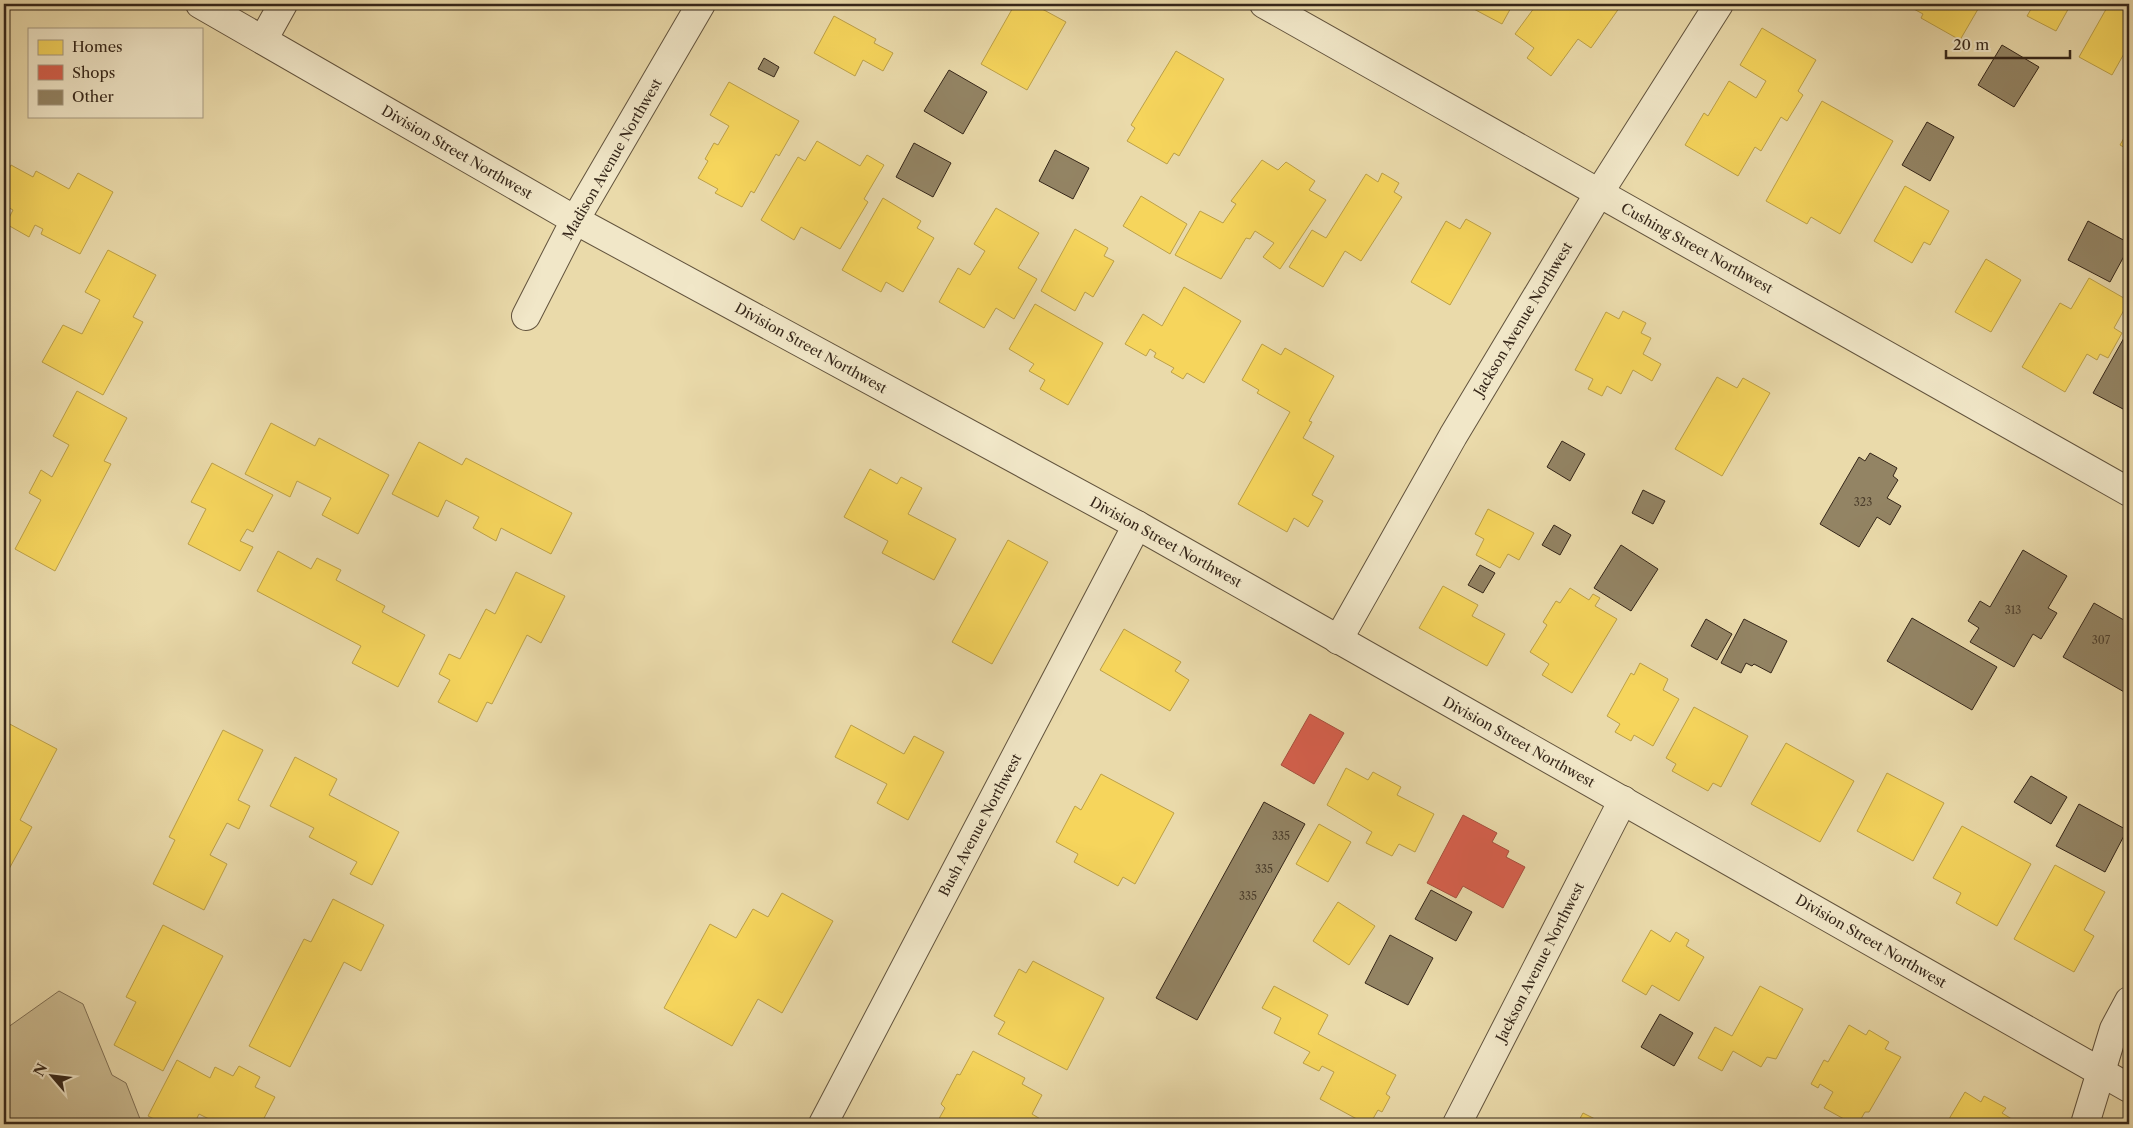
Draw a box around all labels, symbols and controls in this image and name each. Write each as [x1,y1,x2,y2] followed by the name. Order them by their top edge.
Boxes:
[28,28,202,118] legend
[1946,28,2069,60] scale bar
[1953,35,1989,54] text: 20 m
[72,37,123,56] text: Homes
[72,63,115,82] text: Shops
[558,75,666,243] street label: Madison Avenue Northwest
[72,87,115,106] text: Other
[378,101,536,203] street label: Division Street Northwest
[1618,199,1776,297] street label: Cushing Street Northwest
[1469,239,1576,401] street label: Jackson Avenue Northwest
[732,299,890,397] street label: Division Street Northwest
[1087,493,1245,591] street label: Division Street Northwest
[1854,495,1872,509] house number: 323
[2005,603,2021,617] house number: 313
[2092,633,2111,647] house number: 307
[1440,693,1598,791] street label: Division Street Northwest
[935,751,1025,899] street label: Bush Avenue Northwest
[1272,829,1290,843] house number: 335
[1255,862,1273,876] house number: 335
[1491,879,1588,1047] street label: Jackson Avenue Northwest
[1239,889,1257,903] house number: 335
[1792,890,1950,992] street label: Division Street Northwest
[28,1050,78,1100] north arrow
[30,1060,51,1079] text: N

